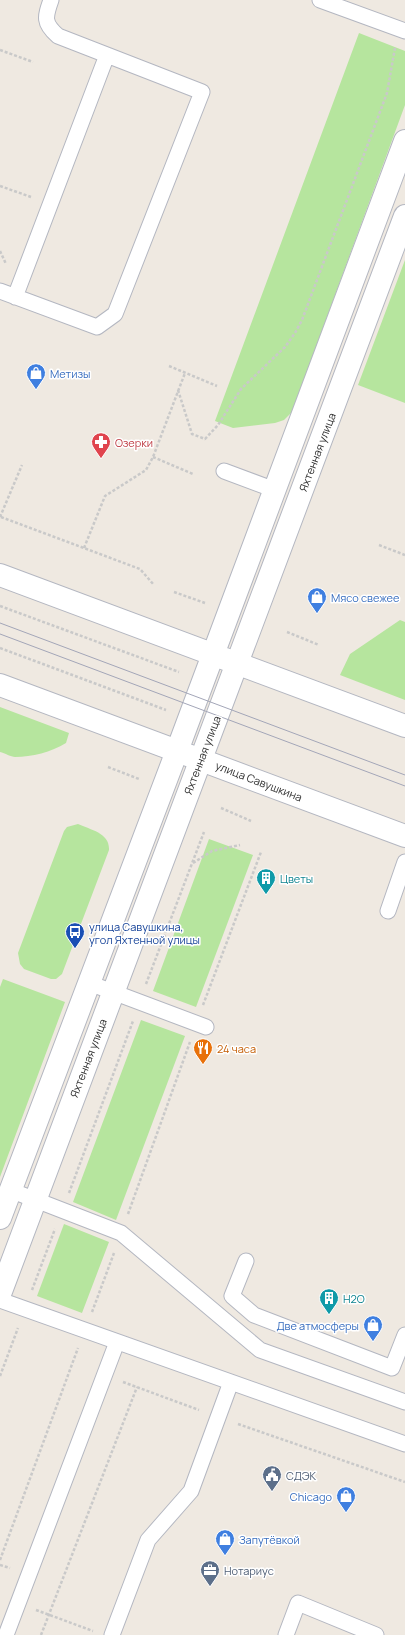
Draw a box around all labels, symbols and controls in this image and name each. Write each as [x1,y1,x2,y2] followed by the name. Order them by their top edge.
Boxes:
[25,362,47,390] shop icon: Метизы
[50,366,90,381] place label: Метизы
[295,410,339,494] street label: Яхтенная улица
[90,431,112,459] pharmacy icon: Озерки
[115,435,153,450] place label: Озерки
[306,586,328,614] shop icon: Мясо свежее
[331,590,400,605] place label: Мясо свежее
[180,713,224,797] street label: Яхтенная улица
[214,758,304,804] street label: улица Савушкина
[255,867,277,895] building icon: Цветы
[280,871,313,886] place label: Цветы
[89,919,200,947] place label: улица Савушкина, угол Яхтенной улицы
[64,921,86,949] bus stop icon: улица Савушкина, угол Яхтенной улицы
[66,1016,110,1100] street label: Яхтенная улица
[192,1037,214,1065] restaurant icon: 24 часа
[217,1041,256,1056] place label: 24 часа
[318,1287,340,1315] building icon: H2O
[343,1291,365,1306] place label: H2O
[362,1314,384,1342] shop icon: Две атмосферы
[276,1318,359,1333] place label: Две атмосферы
[261,1464,283,1492] public building icon: СДЭК
[286,1468,316,1483] place label: СДЭК
[335,1485,357,1513] shop icon: Chicago
[290,1489,332,1504] place label: Chicago
[214,1528,236,1556] shop icon: Запутёвкой
[239,1532,300,1547] place label: Запутёвкой
[199,1559,221,1587] office icon: Нотариус
[224,1563,274,1578] place label: Нотариус

